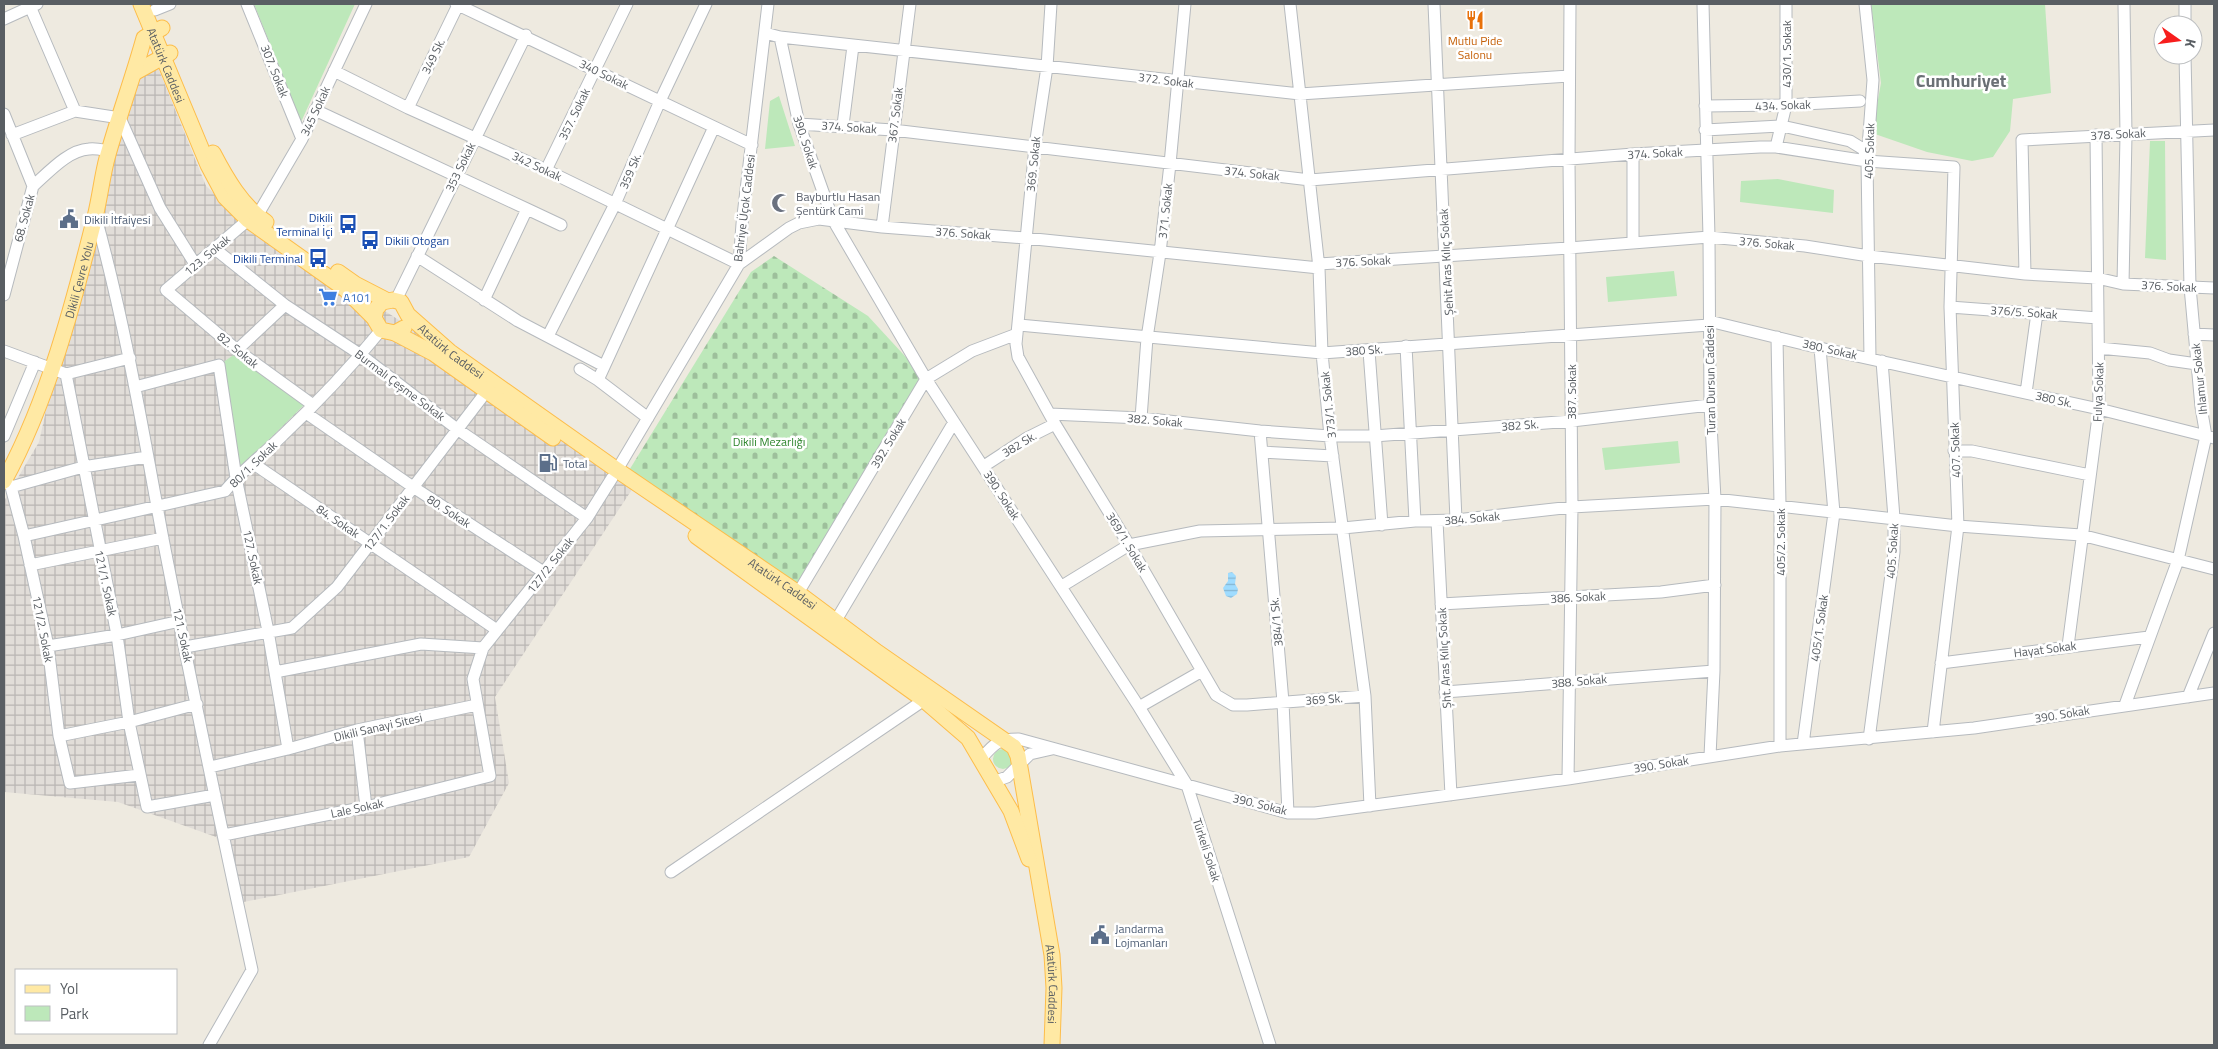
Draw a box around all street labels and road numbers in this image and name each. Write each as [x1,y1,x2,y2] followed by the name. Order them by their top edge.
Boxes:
[1777,20,1796,88] street label: 430/1. Sokak
[142,24,190,105] street label: Atatürk Caddesi
[416,35,450,77] street label: 349 Sk.
[256,42,294,101] street label: 307. Sokak
[576,54,632,94] street label: 340 Sokak
[1137,67,1195,93] street label: 372. Sokak
[295,83,335,139] street label: 345 Sokak
[553,85,595,143] street label: 357. Sokak
[882,86,908,144] street label: 367. Sokak
[1755,95,1811,115] street label: 434. Sokak
[788,113,824,172] street label: 390. Sokak
[821,116,878,138] street label: 374. Sokak
[1859,123,1879,179] street label: 405. Sokak
[2090,123,2147,145] street label: 378. Sokak
[1021,135,1045,193] street label: 369. Sokak
[440,139,480,195] street label: 353 Sokak
[1627,142,1684,164] street label: 374. Sokak
[509,146,565,186] street label: 342 Sokak
[614,150,646,192] street label: 359 Sk.
[728,153,760,263] street label: Bahriye Üçok Caddesi
[1223,161,1281,185] street label: 374. Sokak
[1153,182,1177,240] street label: 371. Sokak
[8,192,40,244] street label: 68. Sokak
[1434,208,1458,316] street label: Şehit Aras Kılıç Sokak
[935,222,992,244] street label: 376. Sokak
[180,230,235,280] street label: 123. Sokak
[1738,231,1796,255] street label: 376. Sokak
[59,239,98,321] street label: Dikili Çevre Yolu
[1335,250,1392,272] street label: 376. Sokak
[2141,275,2198,297] street label: 376. Sokak
[1990,300,2059,324] street label: 376/5. Sokak
[414,319,488,383] street label: Atatürk Caddesi
[1700,325,1720,435] street label: Turan Dursun Caddesi
[213,327,263,373] street label: 82. Sokak
[1801,333,1860,365] street label: 380. Sokak
[1345,339,1383,361] street label: 380 Sk.
[2186,342,2212,416] street label: Ihlamur Sokak
[351,345,449,426] street label: Burmalı Çeşme Sokak
[2087,361,2109,422] street label: Fulya Sokak
[1562,364,1581,420] street label: 387. Sokak
[1315,370,1341,439] street label: 373/1. Sokak
[2034,386,2074,412] street label: 380 Sk.
[1126,408,1184,432] street label: 382. Sokak
[866,414,911,472] street label: 392. Sokak
[1501,414,1539,436] street label: 382 Sk.
[1945,422,1965,478] street label: 407. Sokak
[998,426,1040,462] street label: 382 Sk.
[225,436,282,492] street label: 80/1. Sokak
[979,466,1025,524] street label: 390. Sokak
[358,490,414,556] street label: 127/1. Sokak
[423,490,475,532] street label: 80. Sokak
[312,499,364,543] street label: 84. Sokak
[1443,506,1501,530] street label: 384. Sokak
[1102,508,1153,576] street label: 369/1. Sokak
[1771,508,1790,576] street label: 405/2. Sokak
[1881,522,1903,579] street label: 405. Sokak
[238,528,268,586] street label: 127. Sokak
[522,532,578,597] street label: 127/2. Sokak
[90,548,122,618] street label: 121/1. Sokak
[745,553,821,614] street label: Atatürk Caddesi
[1550,586,1607,608] street label: 386. Sokak
[1805,593,1833,663] street label: 405/1. Sokak
[27,594,59,664] street label: 121/2. Sokak
[1264,597,1288,647] street label: 384/1 Sk.
[168,606,198,664] street label: 121. Sokak
[1432,607,1456,709] street label: Şht. Aras Kılıç Sokak
[2013,636,2078,662] street label: Hayat Sokak
[1550,669,1608,693] street label: 388. Sokak
[1305,688,1343,710] street label: 369 Sk.
[2033,700,2091,728] street label: 390. Sokak
[332,708,424,746] street label: Dikili Sanayi Sitesi
[1632,750,1690,778] street label: 390. Sokak
[1231,788,1290,820] street label: 390. Sokak
[329,793,385,823] street label: Lale Sokak
[1188,816,1226,884] street label: Türkeli Sokak
[1041,943,1064,1024] street label: Atatürk Caddesi

